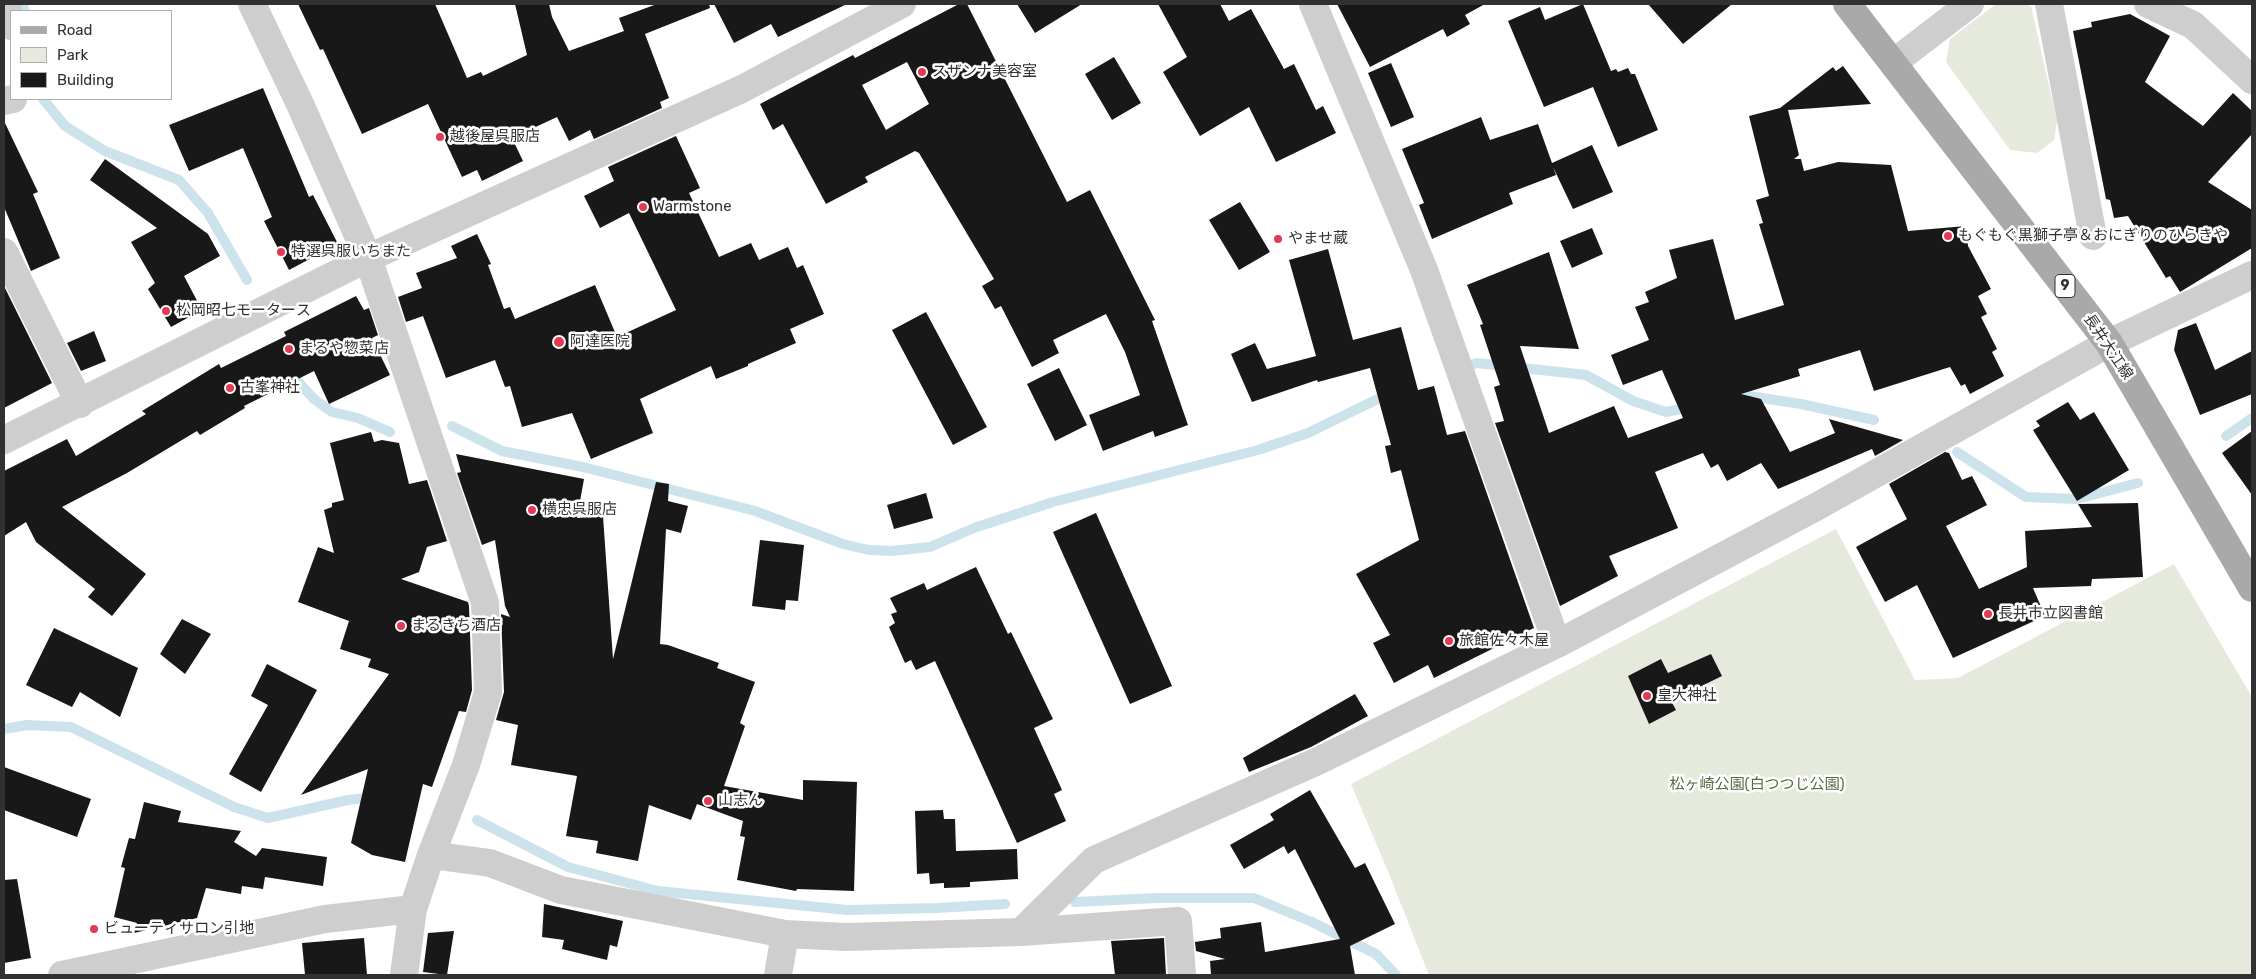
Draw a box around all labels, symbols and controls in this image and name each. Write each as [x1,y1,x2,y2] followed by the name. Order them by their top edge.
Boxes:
[10,10,172,100] legend
[57,21,93,39] text: Road
[57,46,88,64] text: Park
[932,63,1037,81] place label: スザンナ美容室
[916,66,928,78] marker: スザンナ美容室
[57,71,114,89] text: Building
[450,128,540,146] place label: 越後屋呉服店
[434,131,446,143] marker: 越後屋呉服店
[653,198,732,216] place label: Warmstone
[637,201,649,213] marker: Warmstone
[1958,227,2228,245] place label: もぐもぐ黒獅子亭＆おにぎりのひらきや
[1288,230,1348,248] place label: やませ蔵
[1942,230,1954,242] marker: もぐもぐ黒獅子亭＆おにぎりのひらきや
[1272,233,1284,245] marker: やませ蔵
[291,243,411,261] place label: 特選呉服いちまた
[275,246,287,258] marker: 特選呉服いちまた
[2055,274,2075,298] road number: 9
[176,302,311,320] place label: 松岡昭七モータース
[160,305,172,317] marker: 松岡昭七モータース
[2080,311,2136,383] street label: 長井大江線
[570,333,630,351] place label: 阿達医院
[552,335,566,349] marker: 阿達医院
[299,340,389,358] place label: まるや惣菜店
[283,343,295,355] marker: まるや惣菜店
[240,379,300,397] place label: 古峯神社
[224,382,236,394] marker: 古峯神社
[542,501,617,519] place label: 横忠呉服店
[526,504,538,516] marker: 横忠呉服店
[1998,605,2103,623] place label: 長井市立図書館
[1982,608,1994,620] marker: 長井市立図書館
[411,617,501,635] place label: まるきち酒店
[395,620,407,632] marker: まるきち酒店
[1459,632,1549,650] place label: 旅館佐々木屋
[1443,635,1455,647] marker: 旅館佐々木屋
[1657,687,1717,705] place label: 皇大神社
[1641,690,1653,702] marker: 皇大神社
[1669,776,1845,794] park label: 松ヶ崎公園(白つつじ公園)
[718,792,763,810] place label: 山志ん
[702,795,714,807] marker: 山志ん
[104,920,254,938] place label: ビューティサロン引地
[88,923,100,935] marker: ビューティサロン引地

